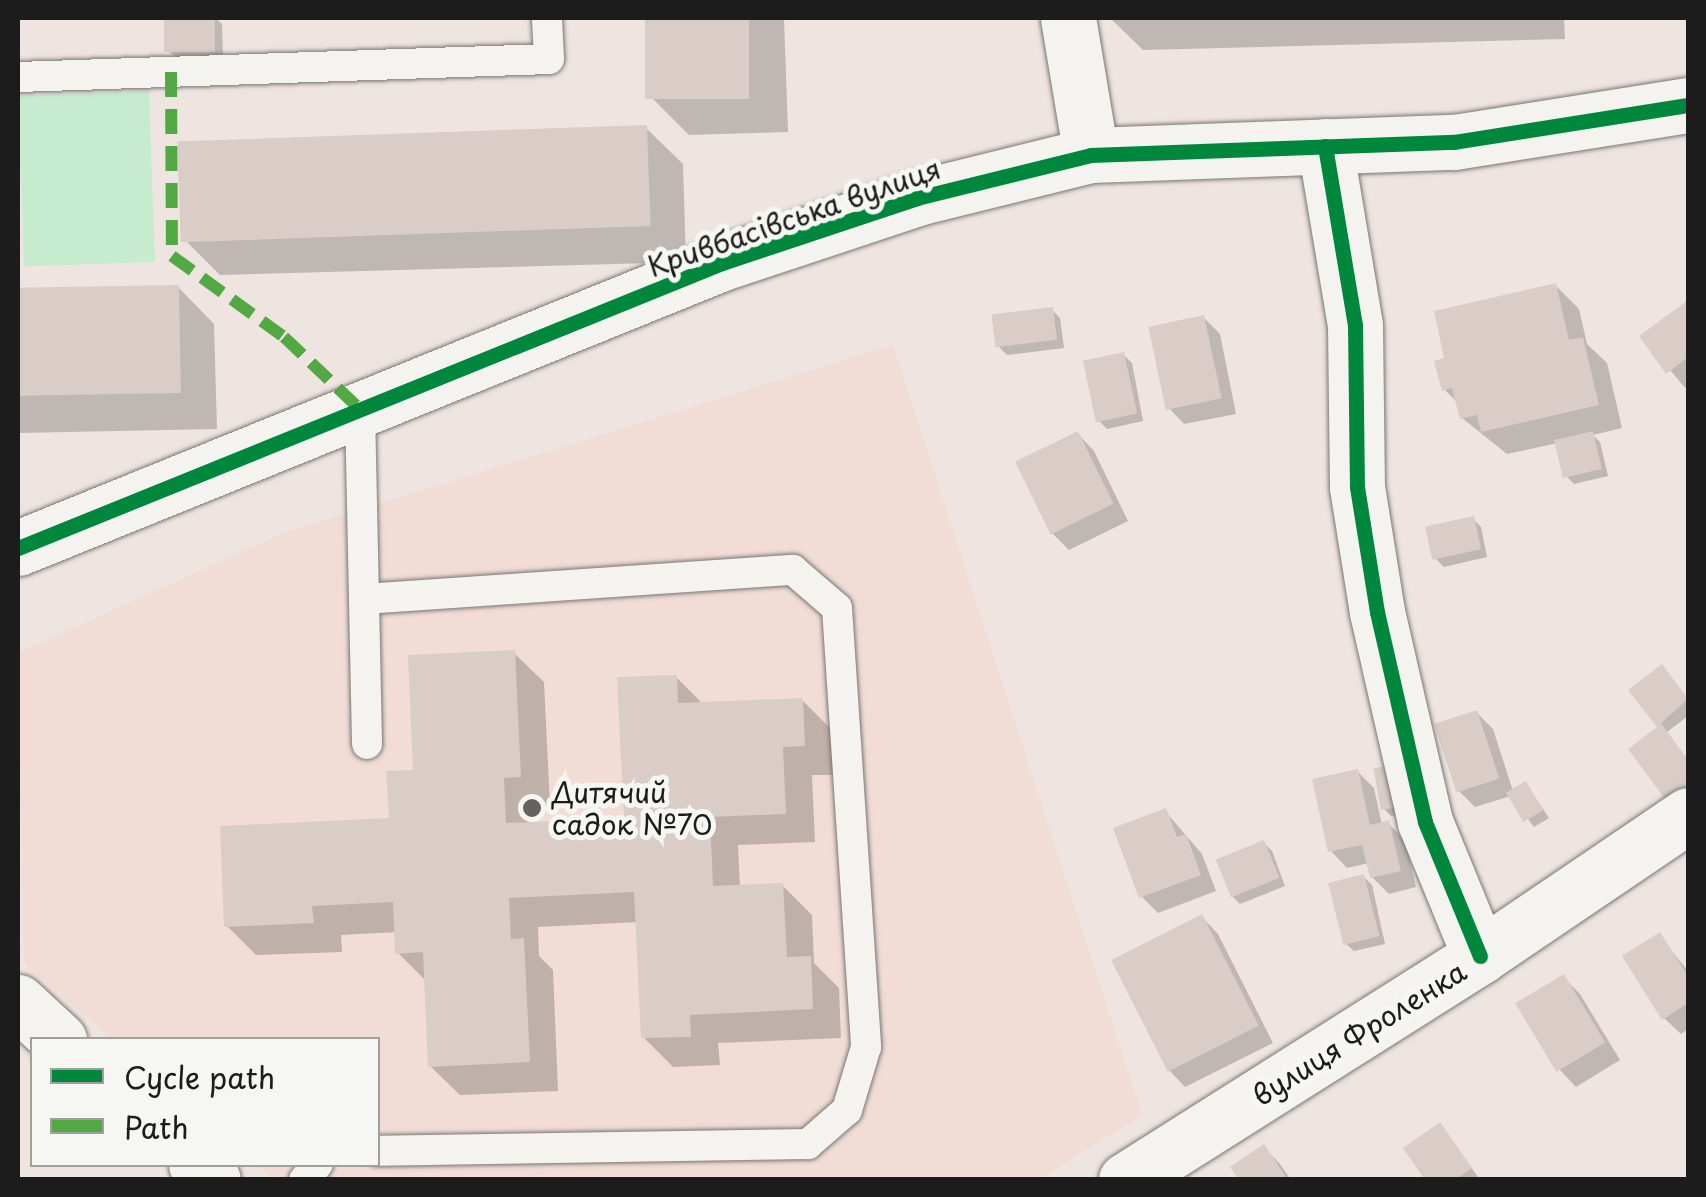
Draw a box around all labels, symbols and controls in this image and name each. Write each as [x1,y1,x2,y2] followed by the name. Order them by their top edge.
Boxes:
[643,151,945,283] street label: Кривбасівська вулиця
[552,775,713,841] place label: Дитячий садок №70
[521,797,543,819] marker: Дитячий садок №70
[1246,954,1472,1112] street label: вулиця Фроленка
[30,1037,380,1167] legend
[124,1054,275,1099] text: Cycle path
[124,1104,189,1149] text: Path

